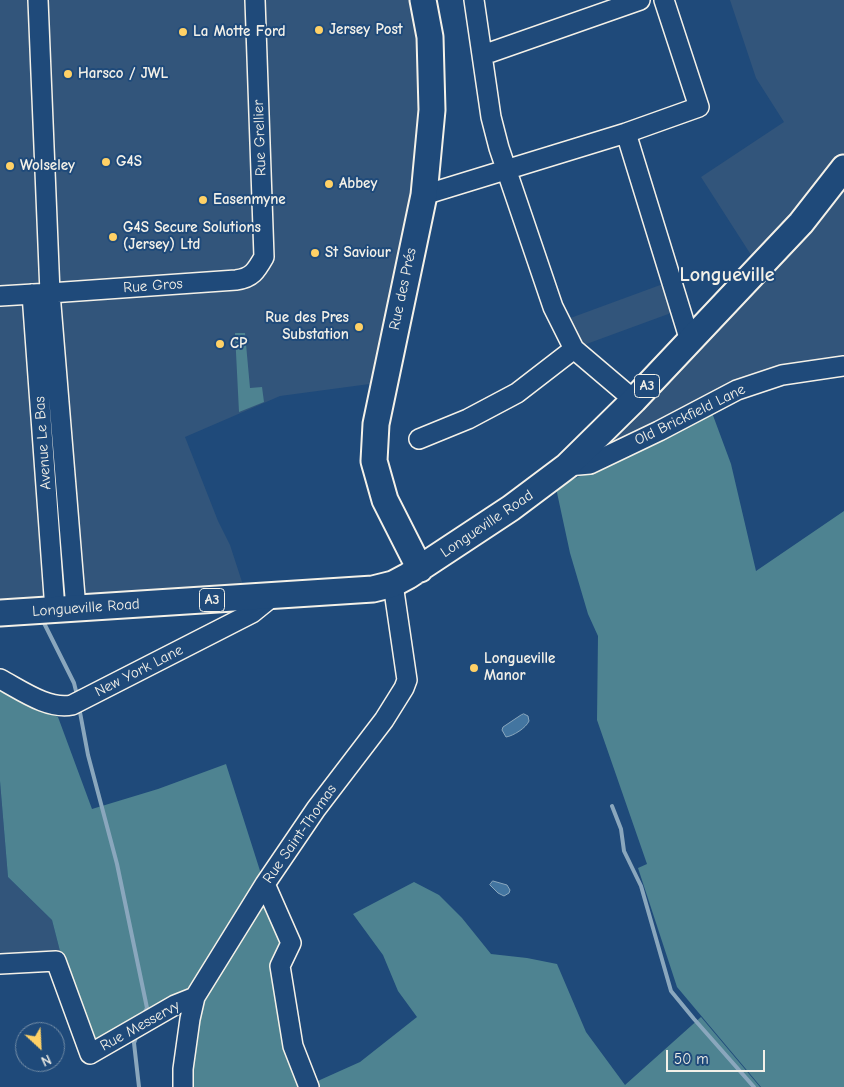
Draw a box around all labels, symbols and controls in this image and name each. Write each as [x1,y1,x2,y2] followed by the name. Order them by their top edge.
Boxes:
[329,21,403,39] place label: Jersey Post
[193,23,286,41] place label: La Motte Ford
[313,24,325,36] marker: Jersey Post
[177,26,189,38] marker: La Motte Ford
[78,65,168,83] place label: Harsco / JWL
[62,68,74,80] marker: Harsco / JWL
[250,99,270,177] street label: Rue Grellier
[116,153,142,171] place label: G4S
[100,156,112,168] marker: G4S
[20,157,75,175] place label: Wolseley
[4,160,16,172] marker: Wolseley
[339,175,377,193] place label: Abbey
[323,178,335,190] marker: Abbey
[213,191,286,209] place label: Easenmyne
[197,194,209,206] marker: Easenmyne
[123,219,261,254] place label: G4S Secure Solutions (Jersey) Ltd
[107,231,119,243] marker: G4S Secure Solutions (Jersey) Ltd
[325,244,391,262] place label: St Saviour
[386,246,420,332] street label: Rue des Prés
[309,247,321,259] marker: St Saviour
[679,263,775,287] district label: Longueville
[123,275,183,297] street label: Rue Gros
[265,309,349,344] place label: Rue des Pres Substation
[353,321,365,333] marker: Rue des Pres Substation
[230,335,247,353] place label: CP
[214,338,226,350] marker: CP
[634,374,660,398] road number: A3
[632,380,748,450] street label: Old Brickfield Lane
[31,396,55,490] street label: Avenue Le Bas
[437,486,537,562] street label: Longueville Road
[200,588,224,612] road number: A3
[32,595,140,621] street label: Longueville Road
[92,641,186,701] street label: New York Lane
[484,650,555,685] place label: Longueville Manor
[468,662,480,674] marker: Longueville Manor
[259,781,341,887] street label: Rue Saint-Thomas
[97,997,183,1055] street label: Rue Messervy
[15,1022,65,1072] north arrow
[669,1040,768,1072] scale bar
[674,1050,709,1068] text: 50 m
[38,1051,54,1070] text: N

